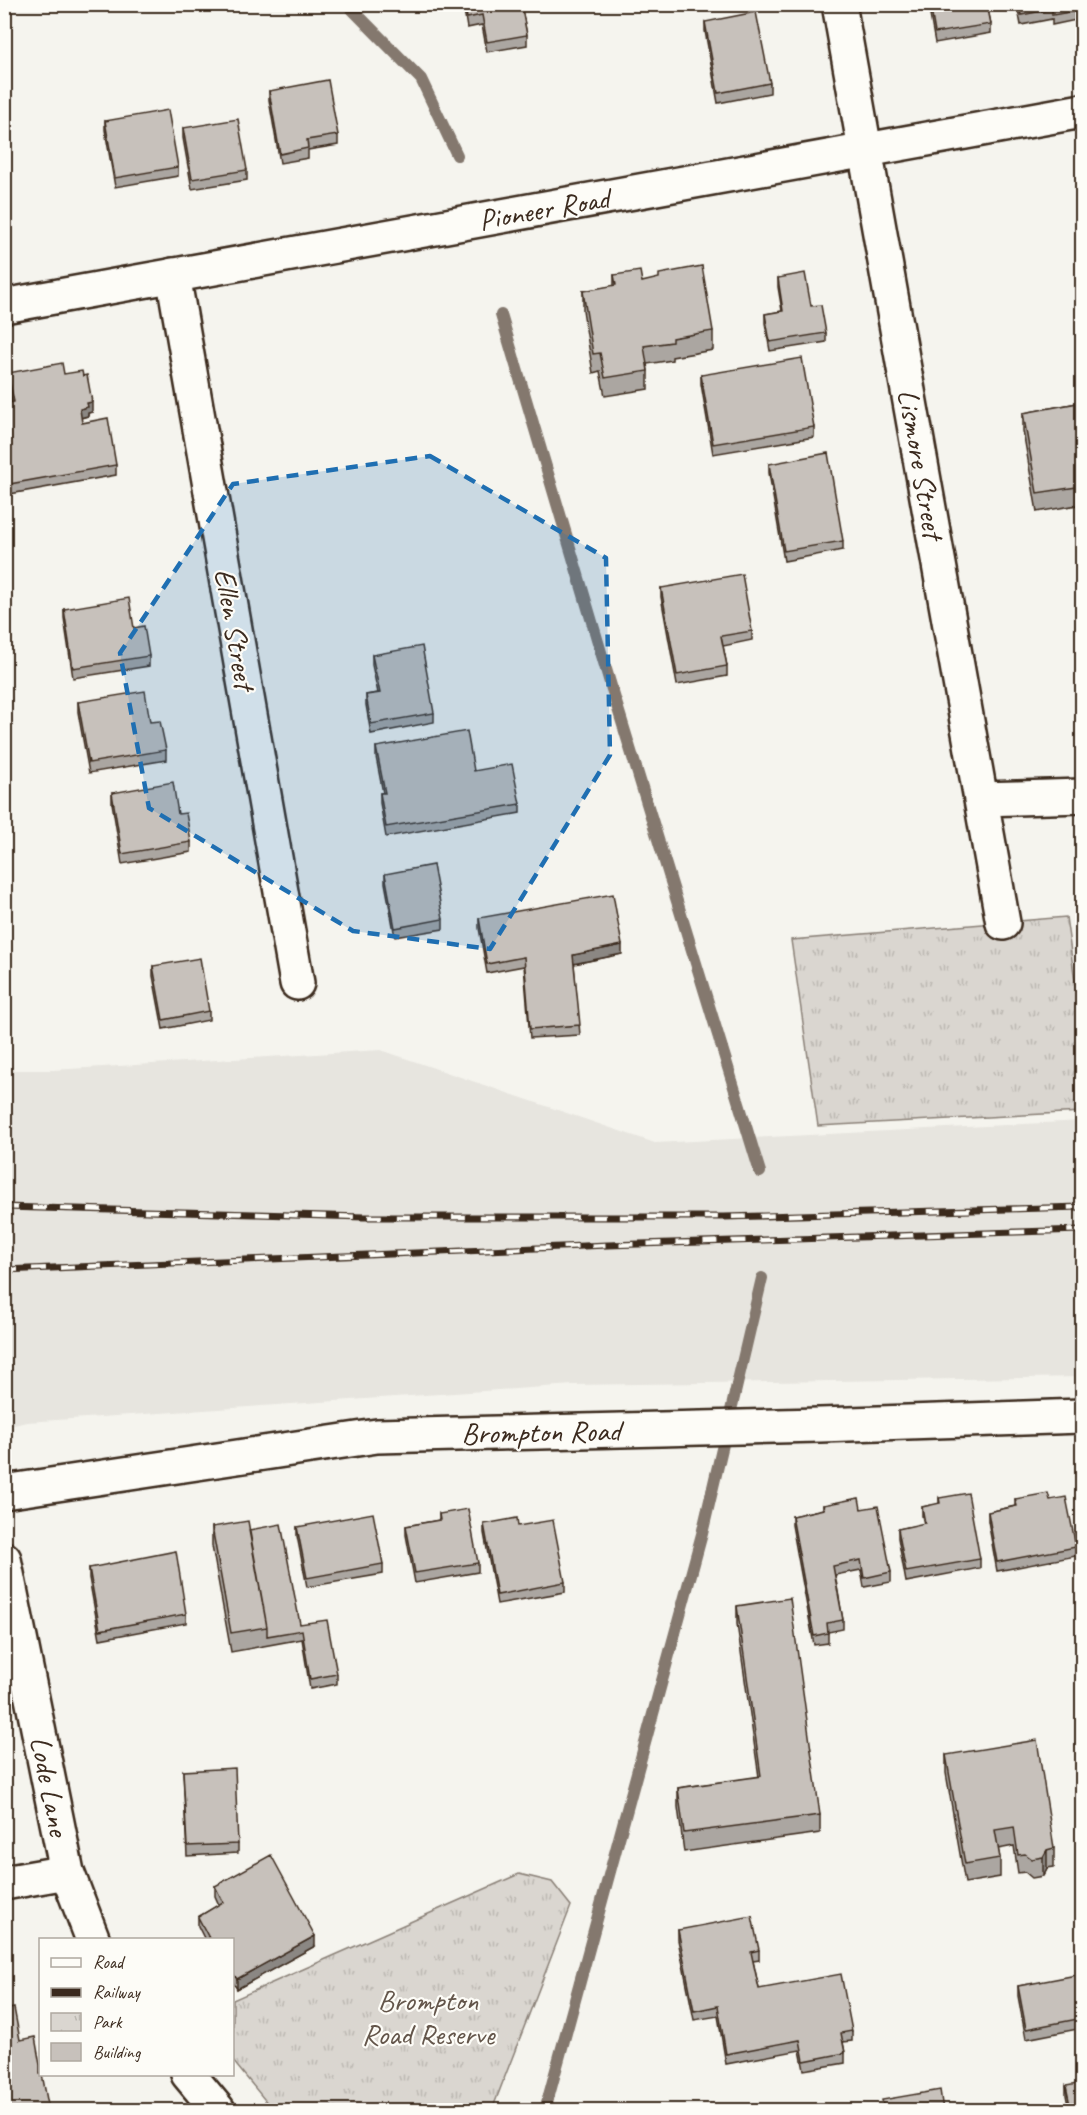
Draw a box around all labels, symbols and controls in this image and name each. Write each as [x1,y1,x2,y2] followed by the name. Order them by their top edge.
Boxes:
[476,178,616,239] street label: Pioneer Road
[889,386,954,546] street label: Lismore Street
[206,566,265,696] street label: Ellen Street
[461,1412,625,1452] street label: Brompton Road
[22,1733,79,1841] street label: Lode Lane
[39,1938,234,2076] legend
[93,1951,126,1973] text: Road
[93,1981,141,2003] text: Railway
[362,1981,497,2053] park label: Brompton Road Reserve
[93,2011,123,2033] text: Park
[93,2041,142,2063] text: Building

